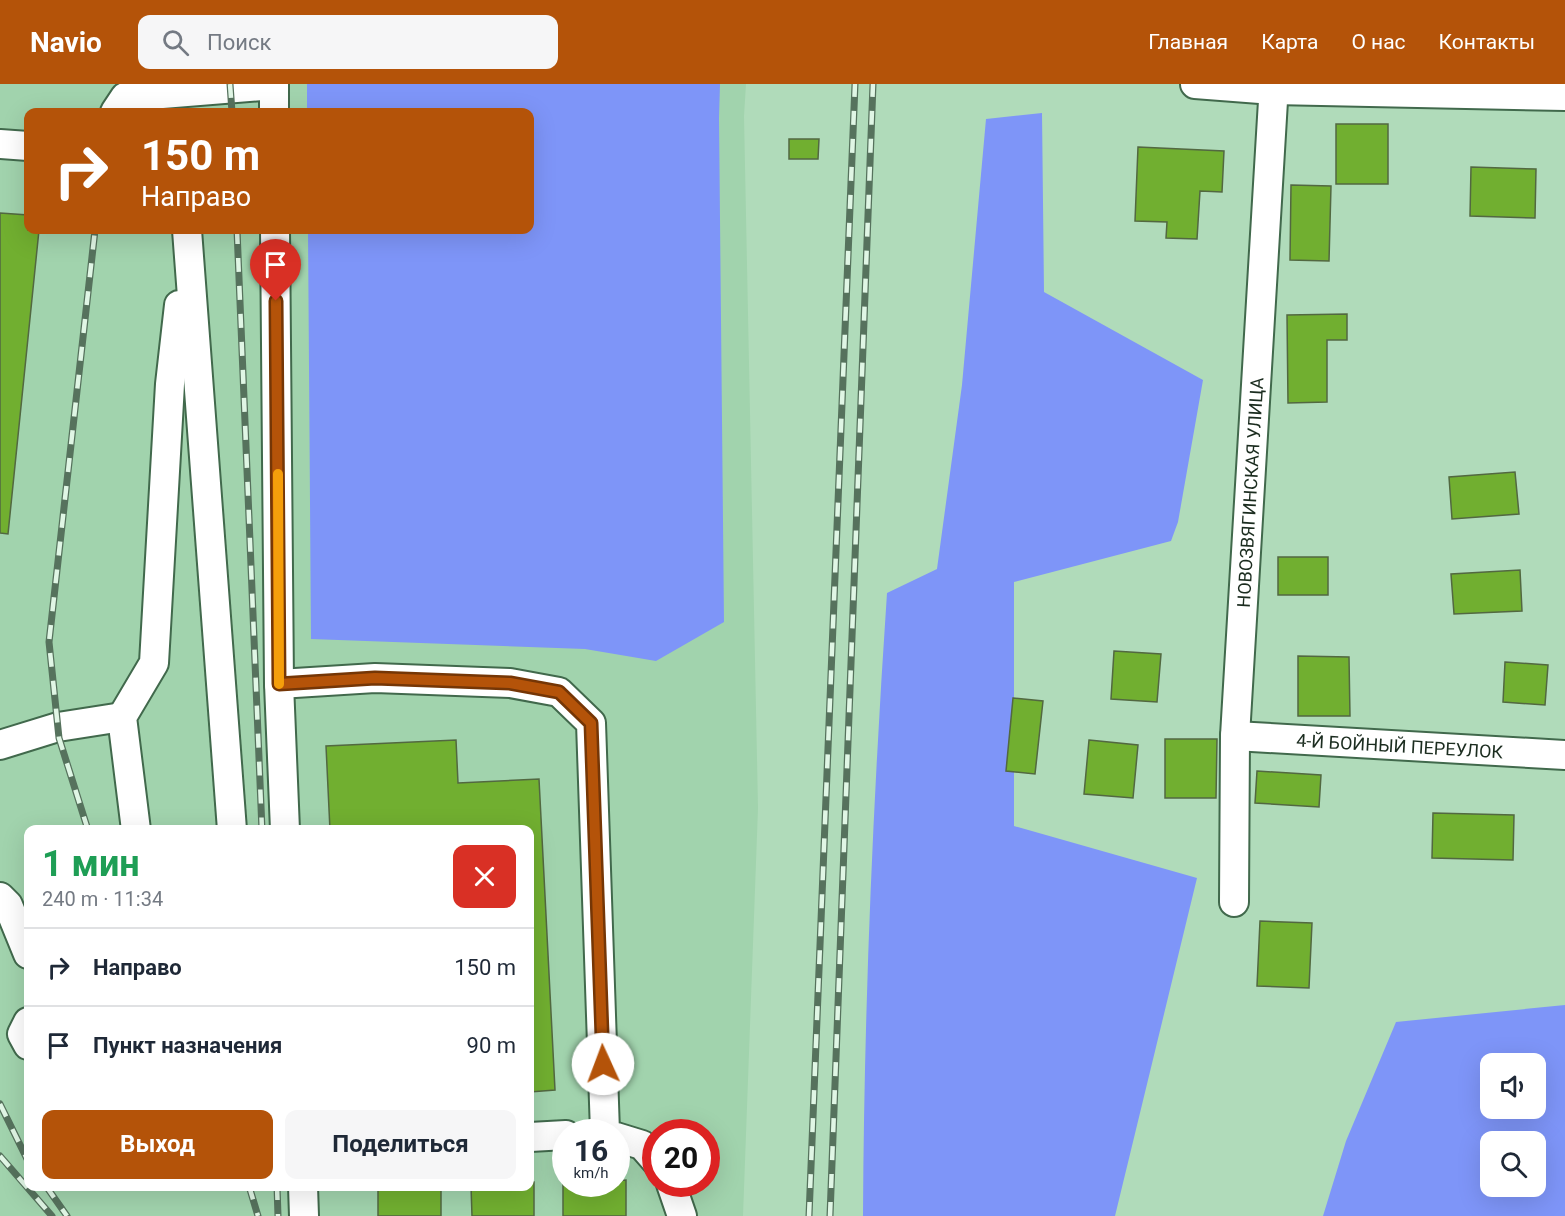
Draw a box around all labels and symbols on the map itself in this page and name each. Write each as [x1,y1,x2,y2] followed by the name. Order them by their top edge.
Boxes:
[250,239,301,301] pin
[1232,377,1267,608] street label: НОВОЗВЯГИНСКАЯ УЛИЦА
[1296,729,1504,762] street label: 4-Й БОЙНЫЙ ПЕРЕУЛОК
[571,1032,635,1096] position arrow
[642,1119,720,1197] speed limit sign: 20

